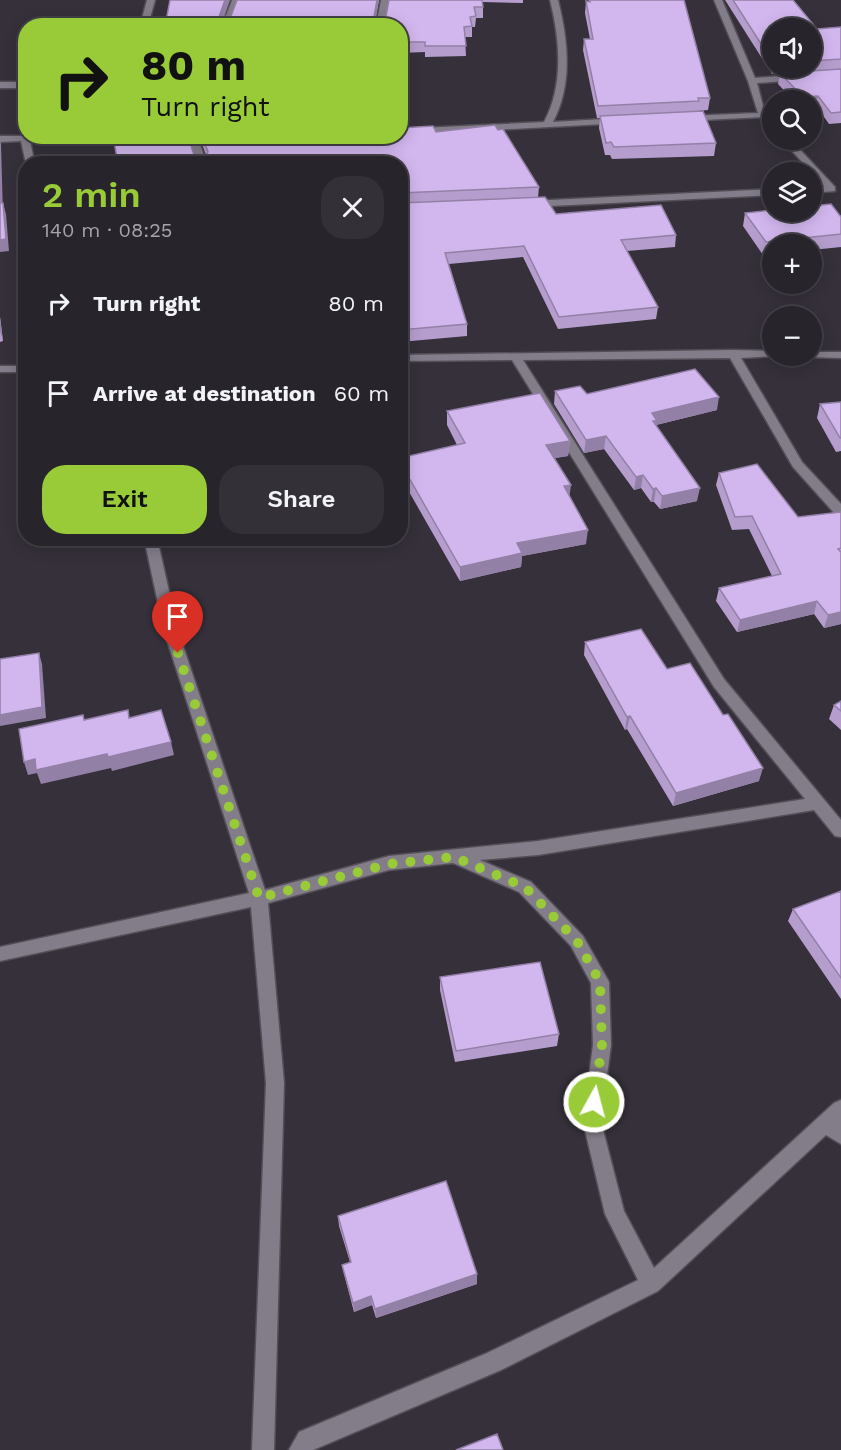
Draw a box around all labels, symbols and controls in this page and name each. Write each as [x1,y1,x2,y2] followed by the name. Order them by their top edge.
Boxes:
[762,18,822,366] map controls
[762,18,822,78] button: sound
[141,41,246,90] text: 80 m
[42,42,120,120] icon: right
[762,90,822,150] button: search
[141,91,270,123] text: Turn right
[762,162,822,222] button: layers
[42,174,141,216] text: 2 min
[321,176,384,239] button: close
[42,218,172,242] text: 140 m · 08:25
[762,234,822,294] button: +
[42,287,75,320] icon: right
[93,291,200,316] text: Turn right
[328,291,384,316] text: 80 m
[762,306,822,366] button: −
[42,377,75,410] icon: arrive
[93,381,316,406] text: Arrive at destination
[334,381,389,406] text: 60 m
[42,465,207,534] button: Exit
[219,465,384,534] button: Share
[152,591,203,653] pin
[161,600,194,633] icon: arrive
[562,1070,626,1134] position arrow

